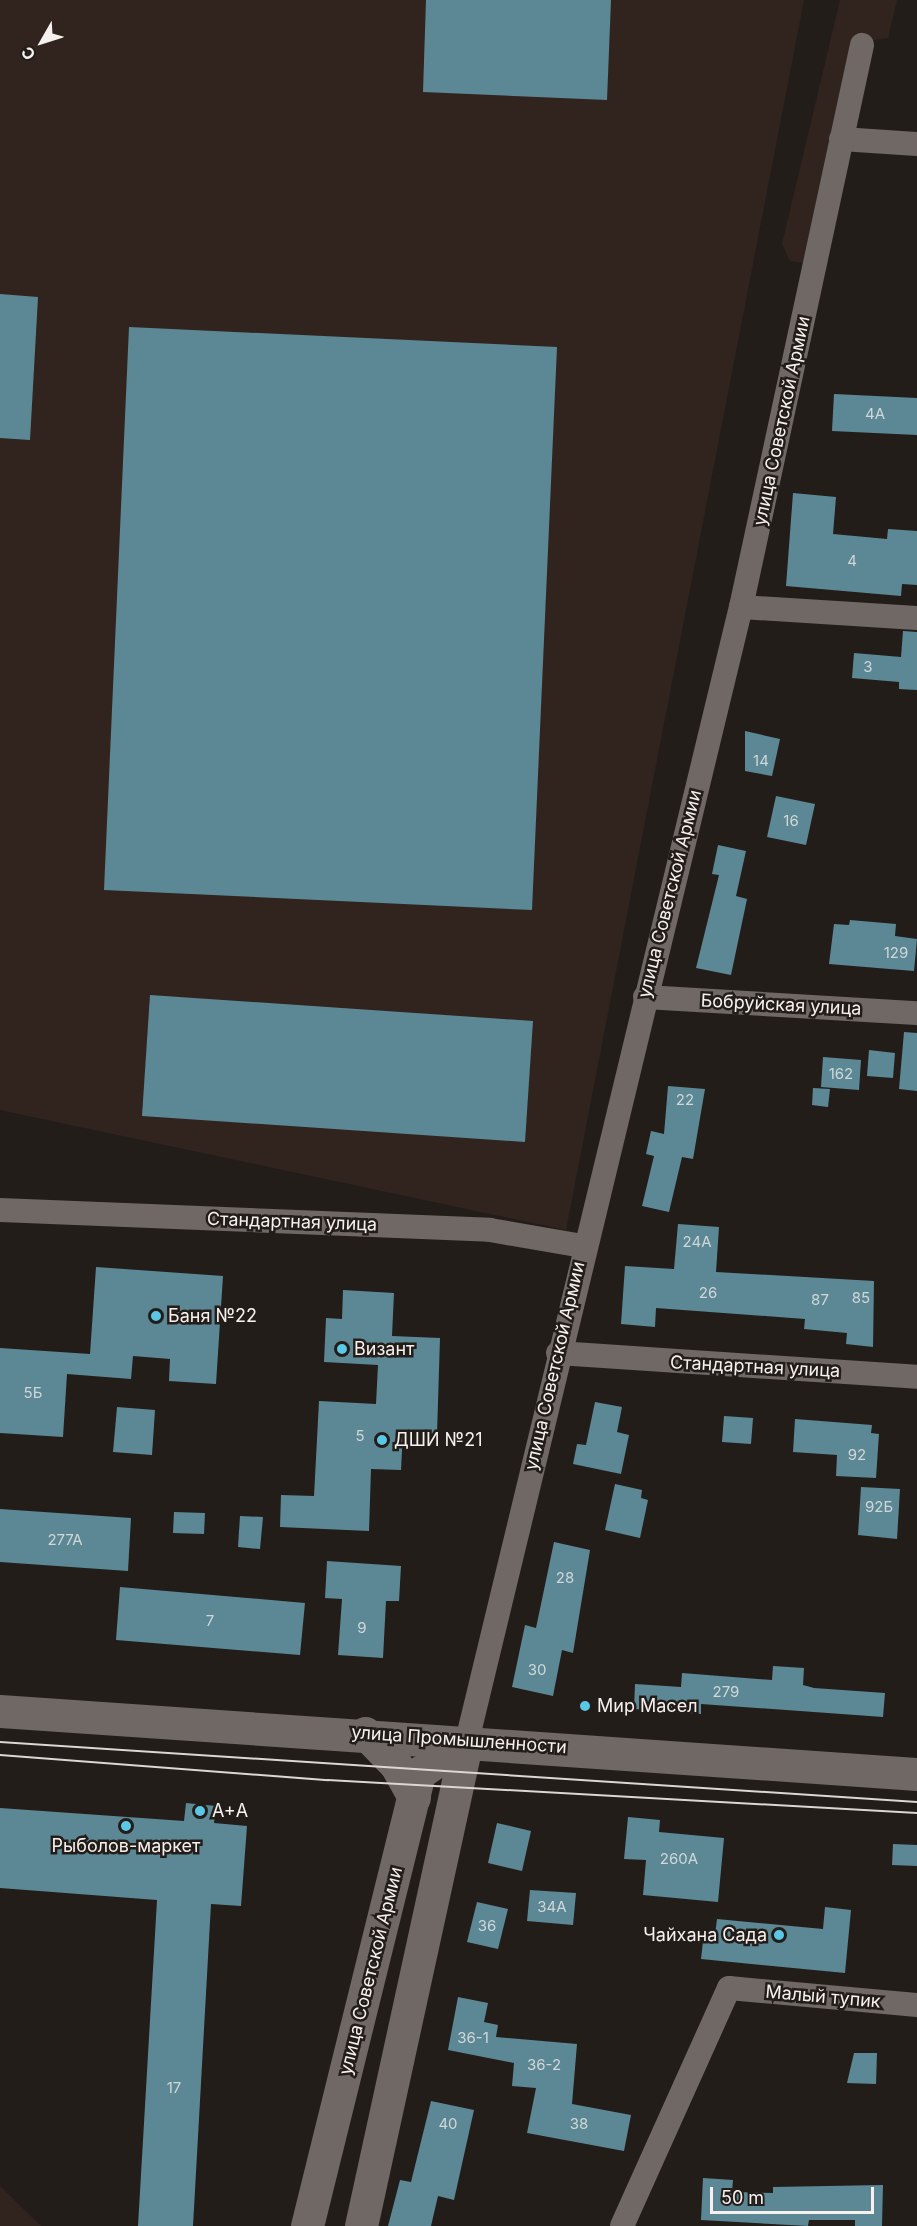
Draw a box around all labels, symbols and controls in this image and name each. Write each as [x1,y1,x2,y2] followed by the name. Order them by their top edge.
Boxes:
[12,12,72,72] north arrow
[17,42,40,64] text: С
[749,314,815,528] street label: улица Советской Армии
[865,405,885,423] house number: 4А
[847,552,857,570] house number: 4
[863,658,873,676] house number: 3
[753,752,769,770] house number: 14
[634,788,706,1000] street label: улица Советской Армии
[783,812,799,830] house number: 16
[884,944,908,962] house number: 129
[700,990,862,1020] street label: Бобруйская улица
[829,1065,853,1083] house number: 162
[676,1091,694,1109] house number: 22
[207,1208,377,1236] street label: Стандартная улица
[683,1233,711,1251] house number: 24А
[520,1259,590,1473] street label: улица Советской Армии
[699,1284,717,1302] house number: 26
[852,1289,870,1307] house number: 85
[811,1291,829,1309] house number: 87
[168,1305,257,1327] place label: Баня №22
[149,1309,163,1323] marker: Баня №22
[354,1338,414,1360] place label: Визант
[335,1342,349,1356] marker: Визант
[669,1352,841,1382] street label: Стандартная улица
[24,1384,42,1402] house number: 5Б
[355,1427,365,1445] house number: 5
[394,1429,483,1451] place label: ДШИ №21
[375,1433,389,1447] marker: ДШИ №21
[848,1446,866,1464] house number: 92
[865,1498,893,1516] house number: 92Б
[47,1531,83,1549] house number: 277А
[556,1569,574,1587] house number: 28
[206,1612,214,1630] house number: 7
[357,1619,367,1637] house number: 9
[528,1661,546,1679] house number: 30
[713,1683,739,1701] house number: 279
[597,1695,697,1717] place label: Мир Масел
[578,1699,592,1713] marker: Мир Масел
[351,1722,567,1758] street label: улица Промышленности
[212,1800,248,1822] place label: А+A
[193,1804,207,1818] marker: А+A
[119,1819,133,1833] marker: Рыболов-маркет
[51,1835,201,1857] place label: Рыболов-маркет
[660,1850,698,1868] house number: 260А
[335,1865,407,2077] street label: улица Советской Армии
[537,1898,567,1916] house number: 34А
[478,1917,496,1935] house number: 36
[643,1924,767,1946] place label: Чайхана Сада
[772,1928,786,1942] marker: Чайхана Сада
[765,1981,881,2013] street label: Малый тупик
[457,2029,489,2047] house number: 36-1
[527,2056,561,2074] house number: 36-2
[167,2079,181,2097] house number: 17
[438,2115,458,2133] house number: 40
[570,2115,588,2133] house number: 38
[713,2175,876,2213] scale bar
[721,2187,764,2208] text: 50 m

